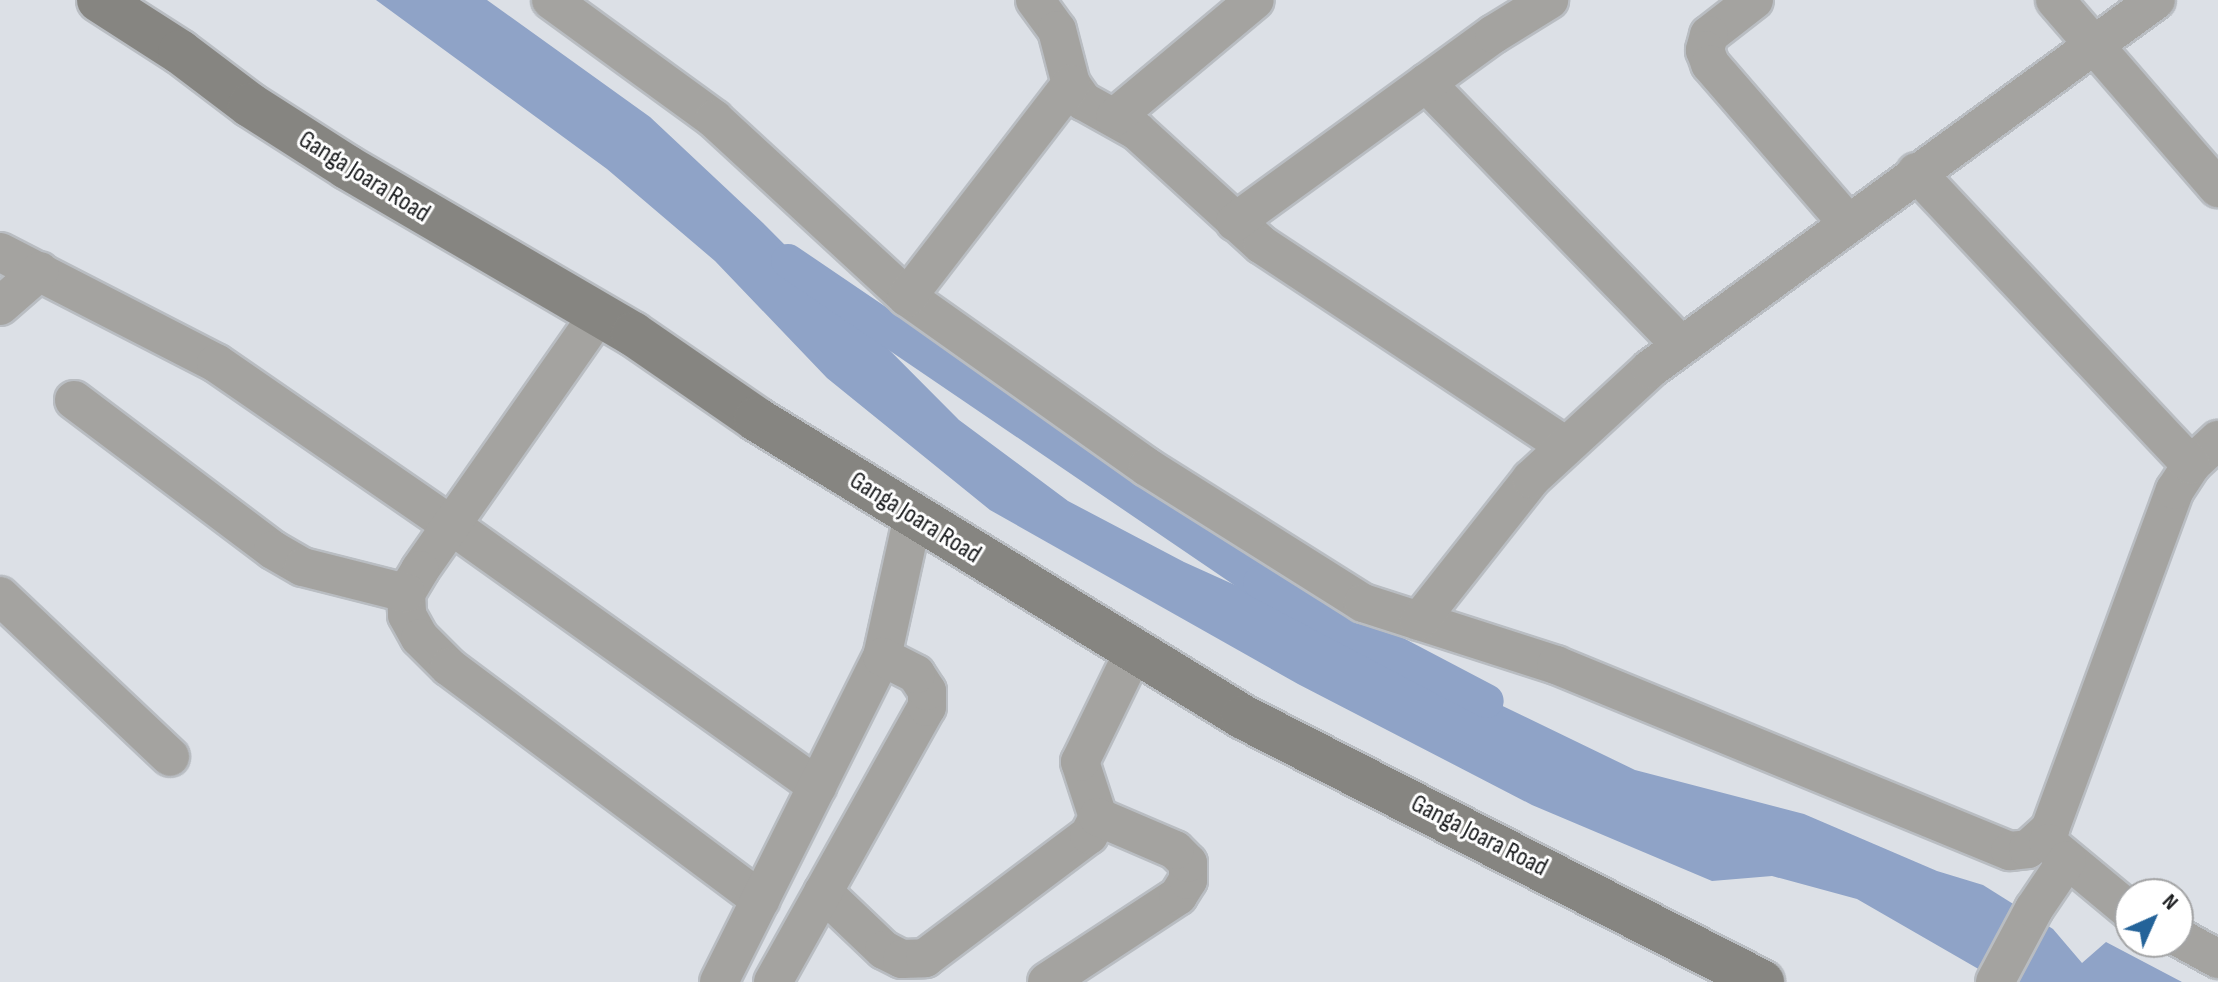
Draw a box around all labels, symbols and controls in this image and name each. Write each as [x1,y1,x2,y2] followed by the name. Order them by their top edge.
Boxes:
[293,124,435,230] street label: Ganga Joara Road
[844,465,986,571] street label: Ganga Joara Road
[1406,788,1552,884] street label: Ganga Joara Road
[2114,878,2194,958] north arrow
[2156,888,2184,916] text: N

